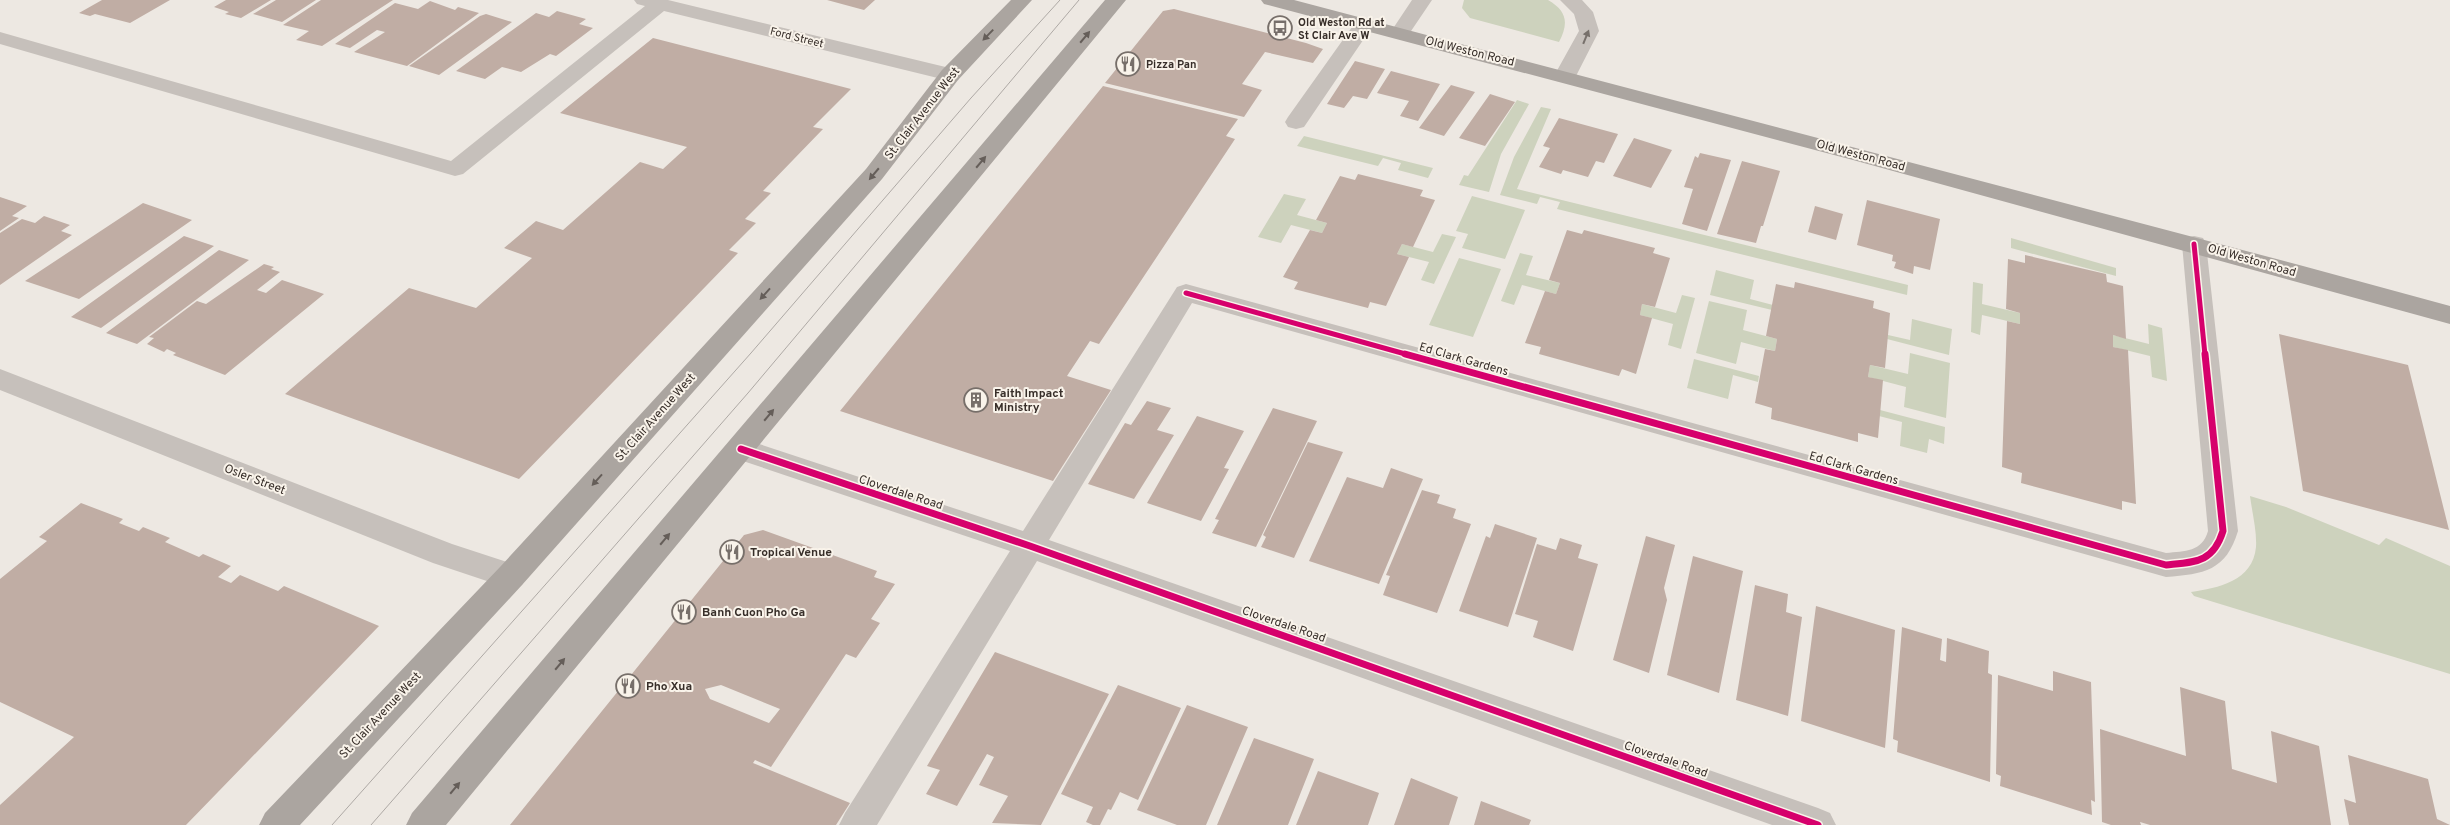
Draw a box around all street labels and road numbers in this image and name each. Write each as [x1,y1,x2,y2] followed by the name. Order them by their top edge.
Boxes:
[769,25,825,51] street label: Ford Street
[1424,33,1516,71] street label: Old Weston Road
[882,64,964,163] street label: St. Clair Avenue West
[1815,136,1907,176] street label: Old Weston Road
[2206,241,2298,281] street label: Old Weston Road
[1417,340,1510,380] street label: Ed Clark Gardens
[612,370,700,465] street label: St. Clair Avenue West
[1807,449,1900,489] street label: Ed Clark Gardens
[222,461,288,499] street label: Osler Street
[856,472,945,514] street label: Cloverdale Road
[1240,603,1328,647] street label: Cloverdale Road
[336,669,425,762] street label: St. Clair Avenue West
[1622,738,1710,782] street label: Cloverdale Road

